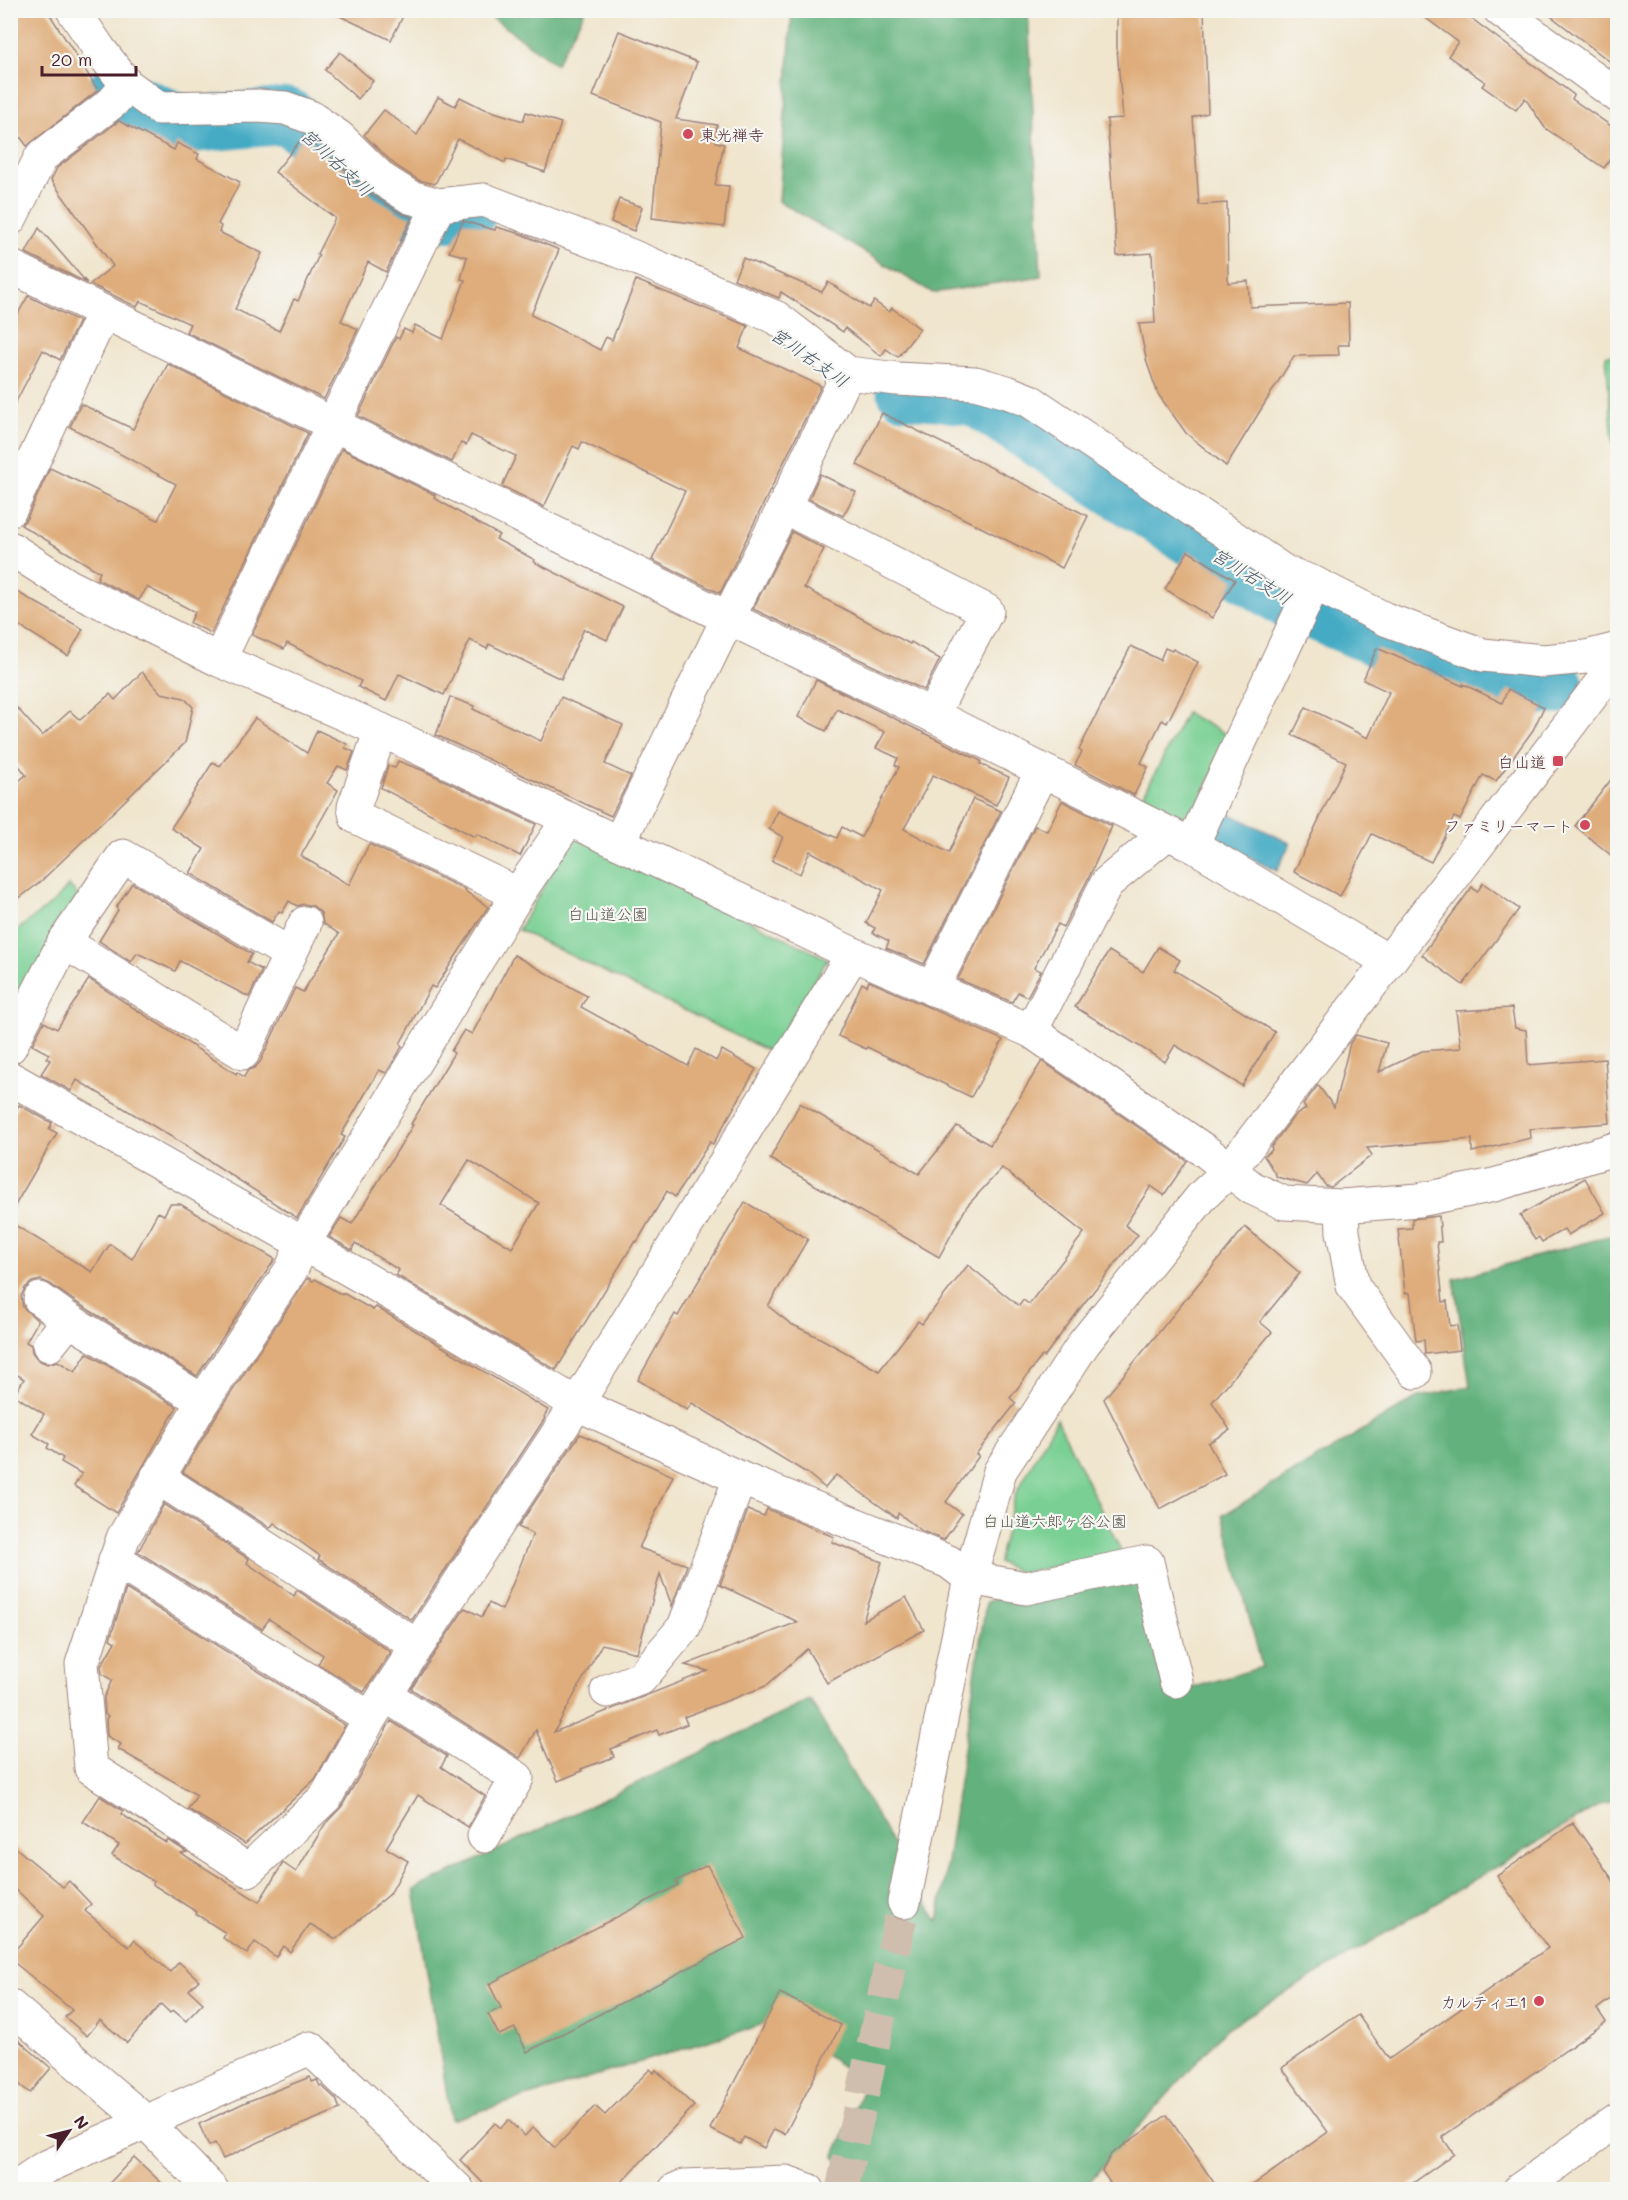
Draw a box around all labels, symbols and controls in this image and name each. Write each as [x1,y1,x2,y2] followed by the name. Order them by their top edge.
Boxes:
[42,39,136,77] scale bar
[51,47,92,71] text: 20 m
[296,123,378,201] water label: 宮川右支川
[700,124,764,145] place label: 東光禅寺
[681,127,695,141] marker: 東光禅寺
[766,321,854,393] water label: 宮川右支川
[1207,542,1297,610] water label: 宮川右支川
[1498,751,1546,772] place label: 白山道
[1551,754,1565,768] marker: 白山道
[1445,815,1573,836] place label: ファミリーマート
[1578,818,1592,832] marker: ファミリーマート
[568,903,648,924] park label: 白山道公園
[983,1510,1127,1531] park label: 白山道六郎ヶ谷公園
[1440,1991,1527,2012] place label: カルティエ1
[1532,1994,1546,2008] marker: カルティエ1
[39,2101,99,2161] north arrow
[70,2111,94,2133] text: N

